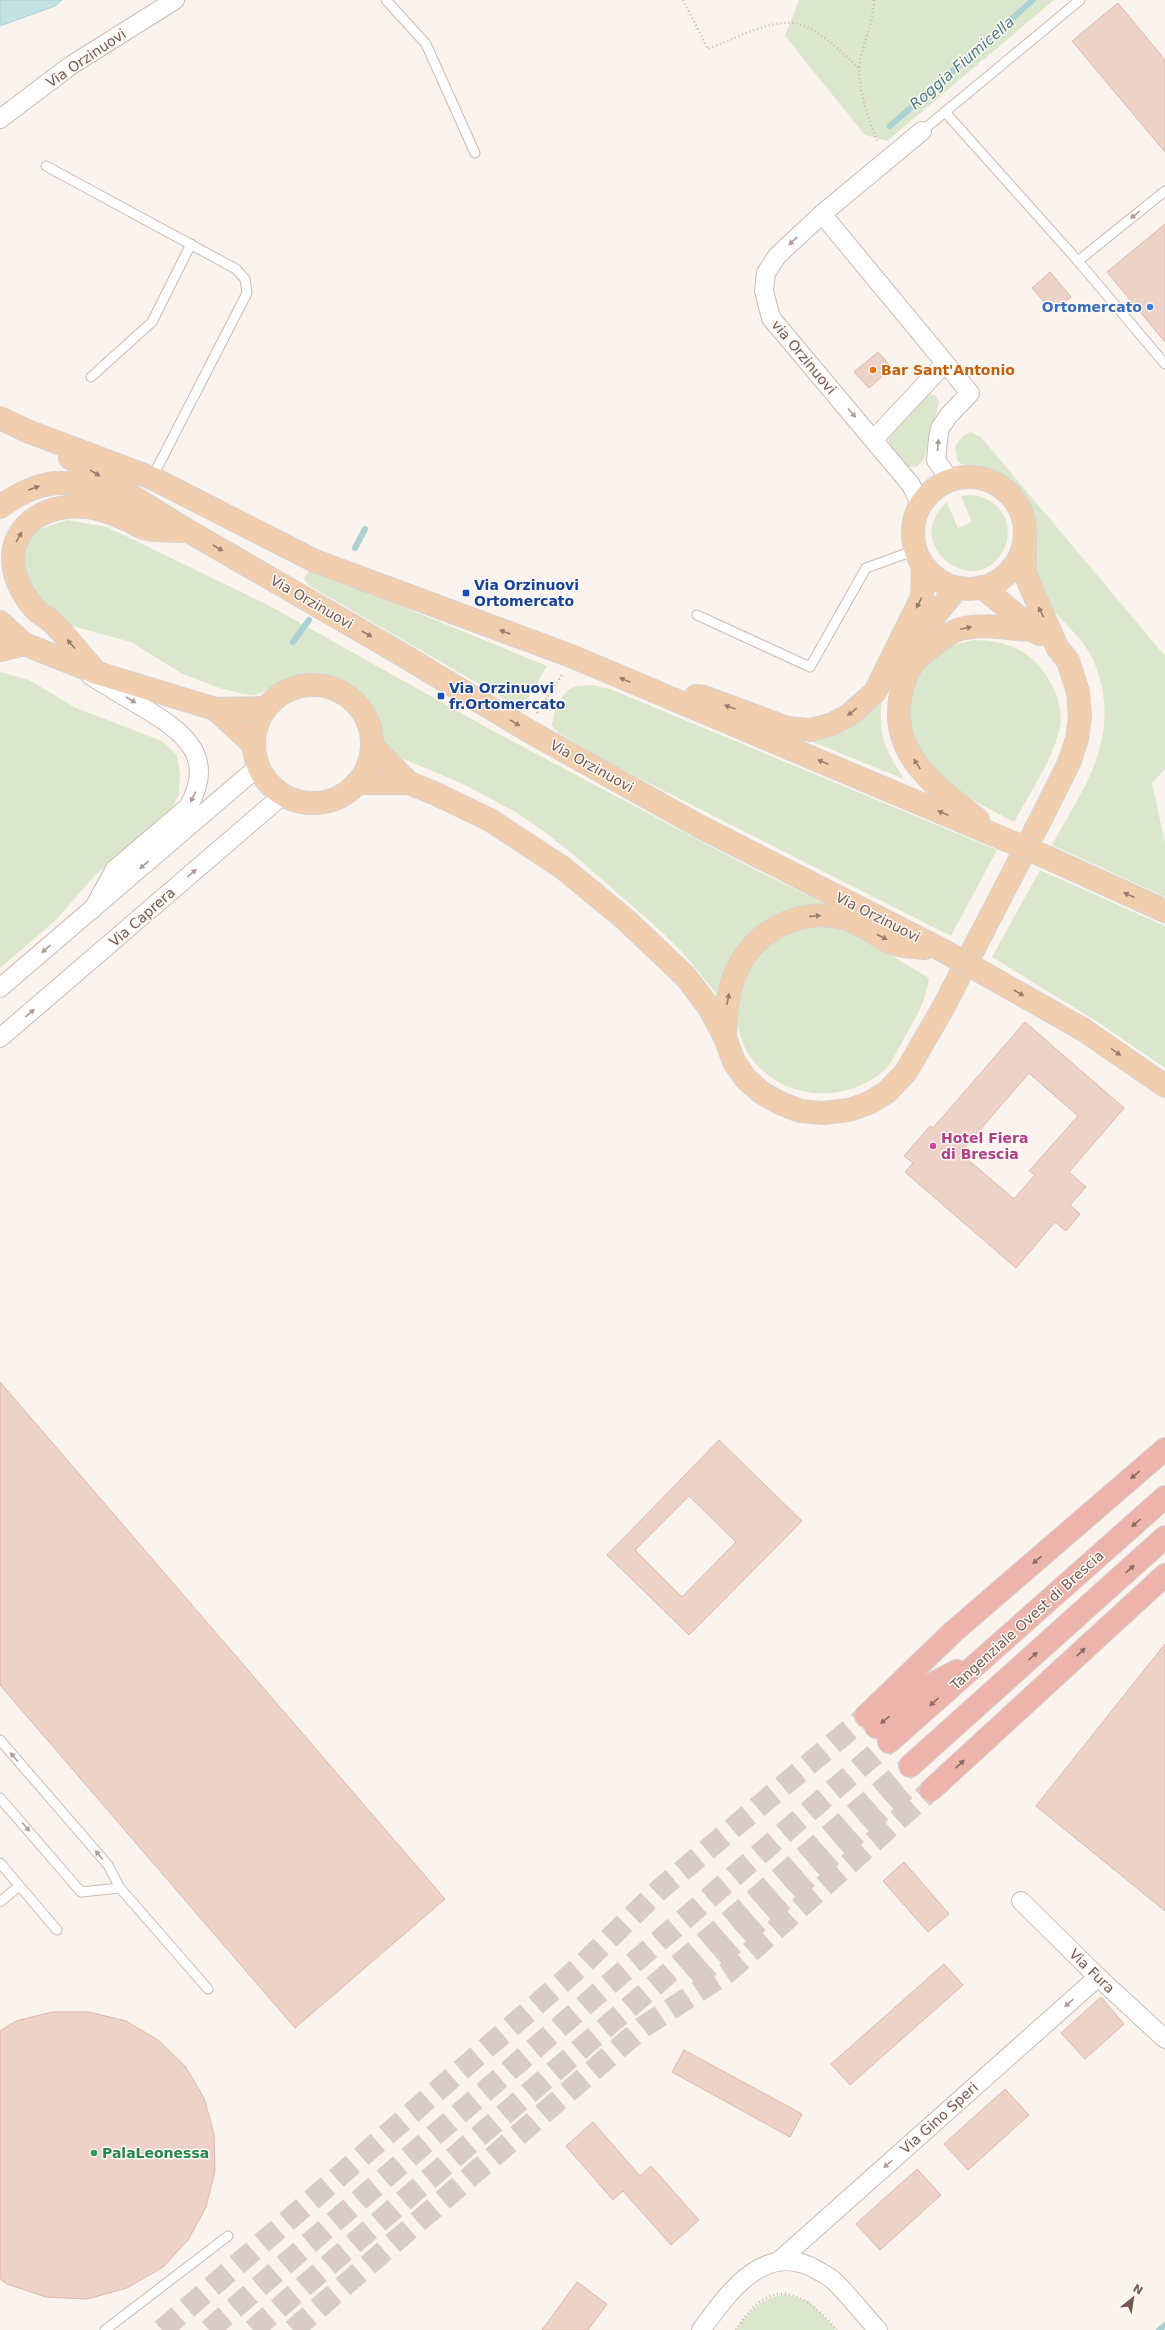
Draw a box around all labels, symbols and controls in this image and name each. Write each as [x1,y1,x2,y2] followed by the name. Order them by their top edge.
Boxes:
[906,13,1018,113] water label: Roggia Fiumicella
[43,25,129,91] street label: Via Orzinuovi
[1129,211,1140,220] one-way arrow
[789,236,798,245] one-way arrow
[1042,299,1142,315] place label: Ortomercato
[1145,302,1155,312] marker: Ortomercato
[768,317,840,397] street label: via Orzinuovi
[881,362,1015,378] place label: Bar Sant'Antonio
[868,365,878,375] marker: Bar Sant'Antonio
[848,408,857,418] one-way arrow
[934,439,941,451] one-way arrow
[89,470,101,477] one-way arrow
[28,485,40,491] one-way arrow
[15,531,22,543] one-way arrow
[212,545,224,552] one-way arrow
[268,572,356,632] street label: Via Orzinuovi
[474,577,579,609] place label: Via Orzinuovi Ortomercato
[461,588,471,598] marker: Via Orzinuovi Ortomercato
[916,597,922,609] one-way arrow
[1038,606,1044,617] one-way arrow
[959,625,972,631] one-way arrow
[498,628,510,634] one-way arrow
[361,631,373,638] one-way arrow
[67,639,76,649] one-way arrow
[618,677,630,683] one-way arrow
[449,680,566,712] place label: Via Orzinuovi fr.Ortomercato
[436,691,446,701] marker: Via Orzinuovi fr.Ortomercato
[125,697,137,704] one-way arrow
[724,703,736,709] one-way arrow
[847,708,857,717] one-way arrow
[509,719,521,726] one-way arrow
[548,737,636,795] street label: Via Orzinuovi
[913,758,920,770] one-way arrow
[816,759,828,765] one-way arrow
[190,791,196,803] one-way arrow
[936,809,948,815] one-way arrow
[139,860,150,869] one-way arrow
[186,869,197,878] one-way arrow
[106,884,178,950] street label: Via Caprera
[833,889,923,945] street label: Via Orzinuovi
[1124,892,1135,898] one-way arrow
[809,913,821,920] one-way arrow
[876,934,888,941] one-way arrow
[40,945,51,954] one-way arrow
[1013,990,1025,997] one-way arrow
[726,992,732,1005] one-way arrow
[25,1009,34,1018] one-way arrow
[1111,1048,1122,1056] one-way arrow
[941,1130,1028,1162] place label: Hotel Fiera di Brescia
[928,1141,938,1151] marker: Hotel Fiera di Brescia
[1130,1470,1141,1479] one-way arrow
[1131,1518,1141,1528] one-way arrow
[946,1547,1107,1694] street label: Tangenziale Ovest di Brescia
[1032,1555,1042,1564] one-way arrow
[1125,1564,1135,1574] one-way arrow
[1076,1648,1086,1657] one-way arrow
[1028,1651,1038,1661] one-way arrow
[929,1698,939,1707] one-way arrow
[879,1716,890,1724] one-way arrow
[10,1752,19,1761] one-way arrow
[955,1759,965,1768] one-way arrow
[21,1822,30,1833] one-way arrow
[95,1850,104,1860] one-way arrow
[1066,1946,1118,1996] street label: Via Fura
[1063,1998,1074,2007] one-way arrow
[897,2079,981,2157] street label: Via Gino Speri
[102,2145,209,2161] place label: PalaLeonessa
[89,2148,99,2158] marker: PalaLeonessa
[883,2159,893,2168] one-way arrow
[1113,2278,1153,2318] north arrow
[1131,2282,1145,2298] text: N

